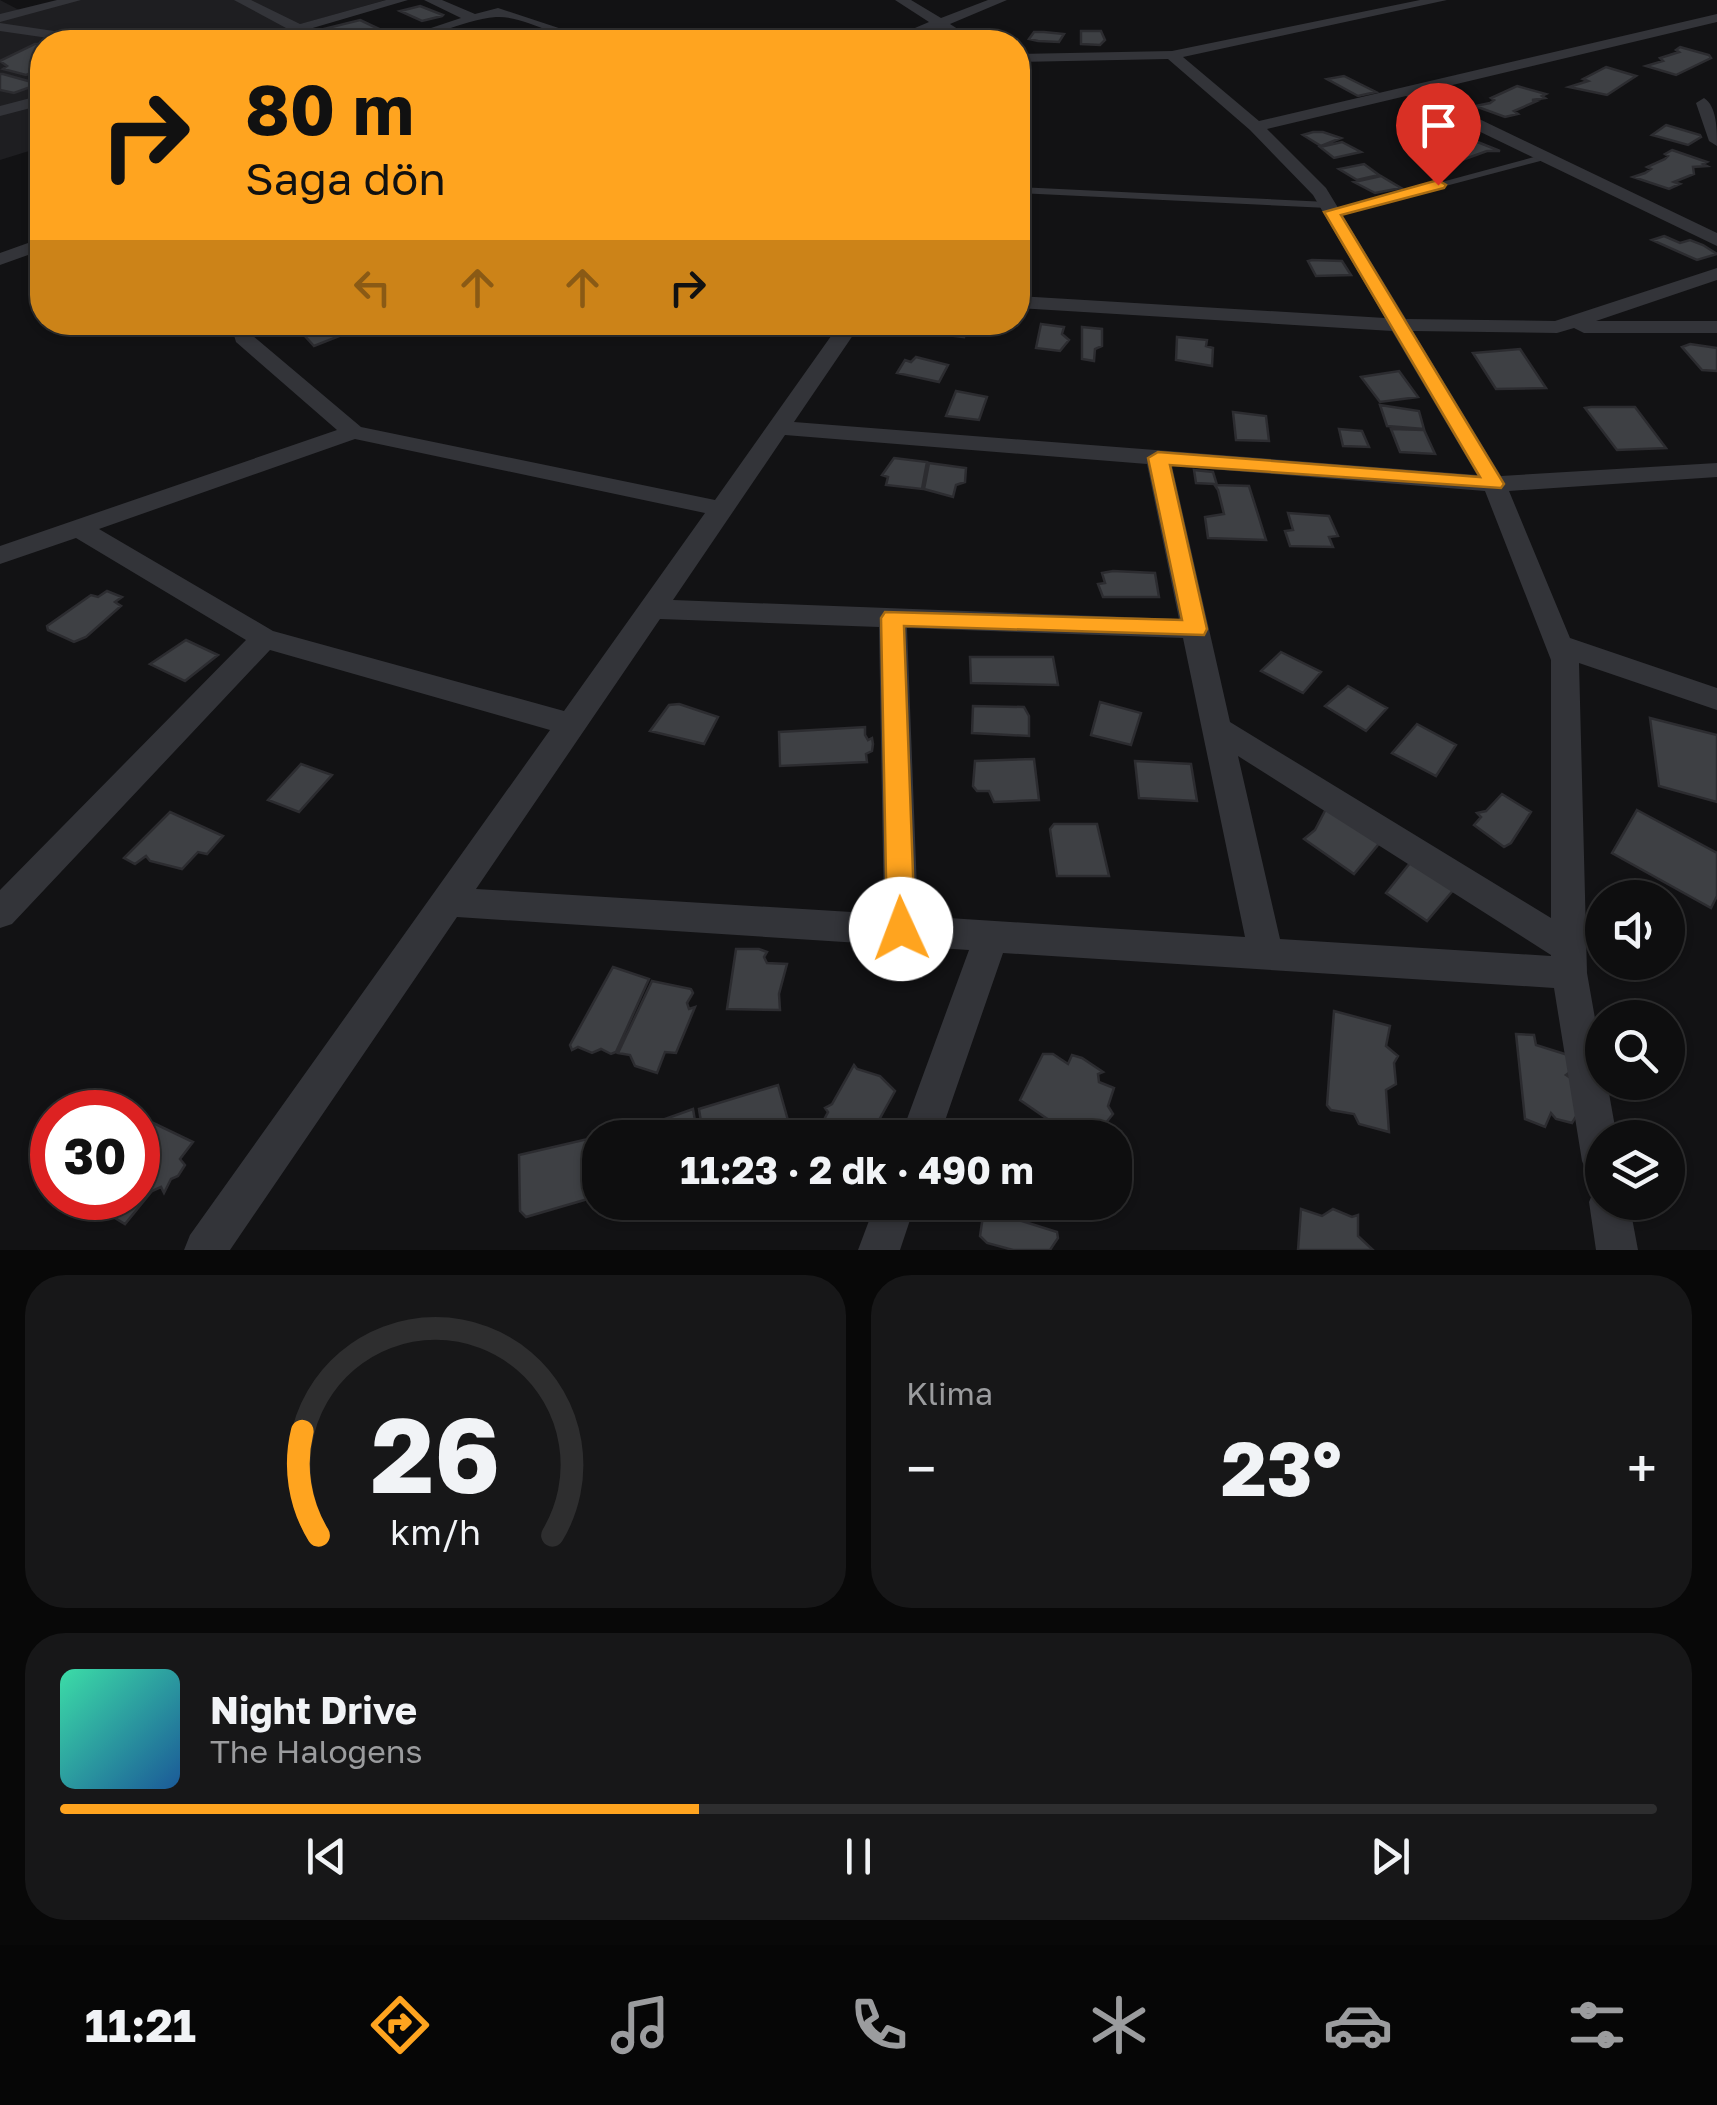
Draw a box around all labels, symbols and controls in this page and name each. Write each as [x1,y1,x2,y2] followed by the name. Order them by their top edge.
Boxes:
[245,66,414,150] text: 80 m
[80,70,210,200] icon: right
[1396,83,1481,186] pin
[1411,98,1466,153] icon: arrive
[245,151,446,205] text: Sağa dön
[345,260,400,315] icon: left
[450,260,505,315] icon: ahead
[555,260,610,315] icon: ahead
[660,260,715,315] icon: right
[849,877,953,981] position arrow
[1585,880,1685,1220] map controls
[1585,880,1685,980] button: sound
[1585,1000,1685,1100] button: search
[30,1090,160,1220] speed limit sign: 30
[1585,1120,1685,1220] button: layers
[680,1147,1034,1192] text: 11:23 · 2 dk · 490 m
[906,1374,993,1412] text: Klima
[371,1391,500,1516] text: 26
[1221,1422,1342,1513] text: 23°
[906,1435,936,1501] text: −
[1627,1435,1657,1501] text: +
[390,1510,481,1553] text: km/h
[210,1687,417,1732] text: Night Drive
[210,1732,422,1770] text: The Halogens
[299,1829,354,1884] icon: previous
[831,1829,886,1884] icon: pause
[1363,1829,1418,1884] icon: next
[365,1990,435,2060] icon: directions
[605,1990,675,2060] icon: music
[844,1990,914,2060] icon: phone
[1084,1990,1154,2060] icon: climate
[1323,1990,1393,2060] icon: car
[1562,1990,1632,2060] icon: filters
[85,1998,196,2052] text: 11:21

